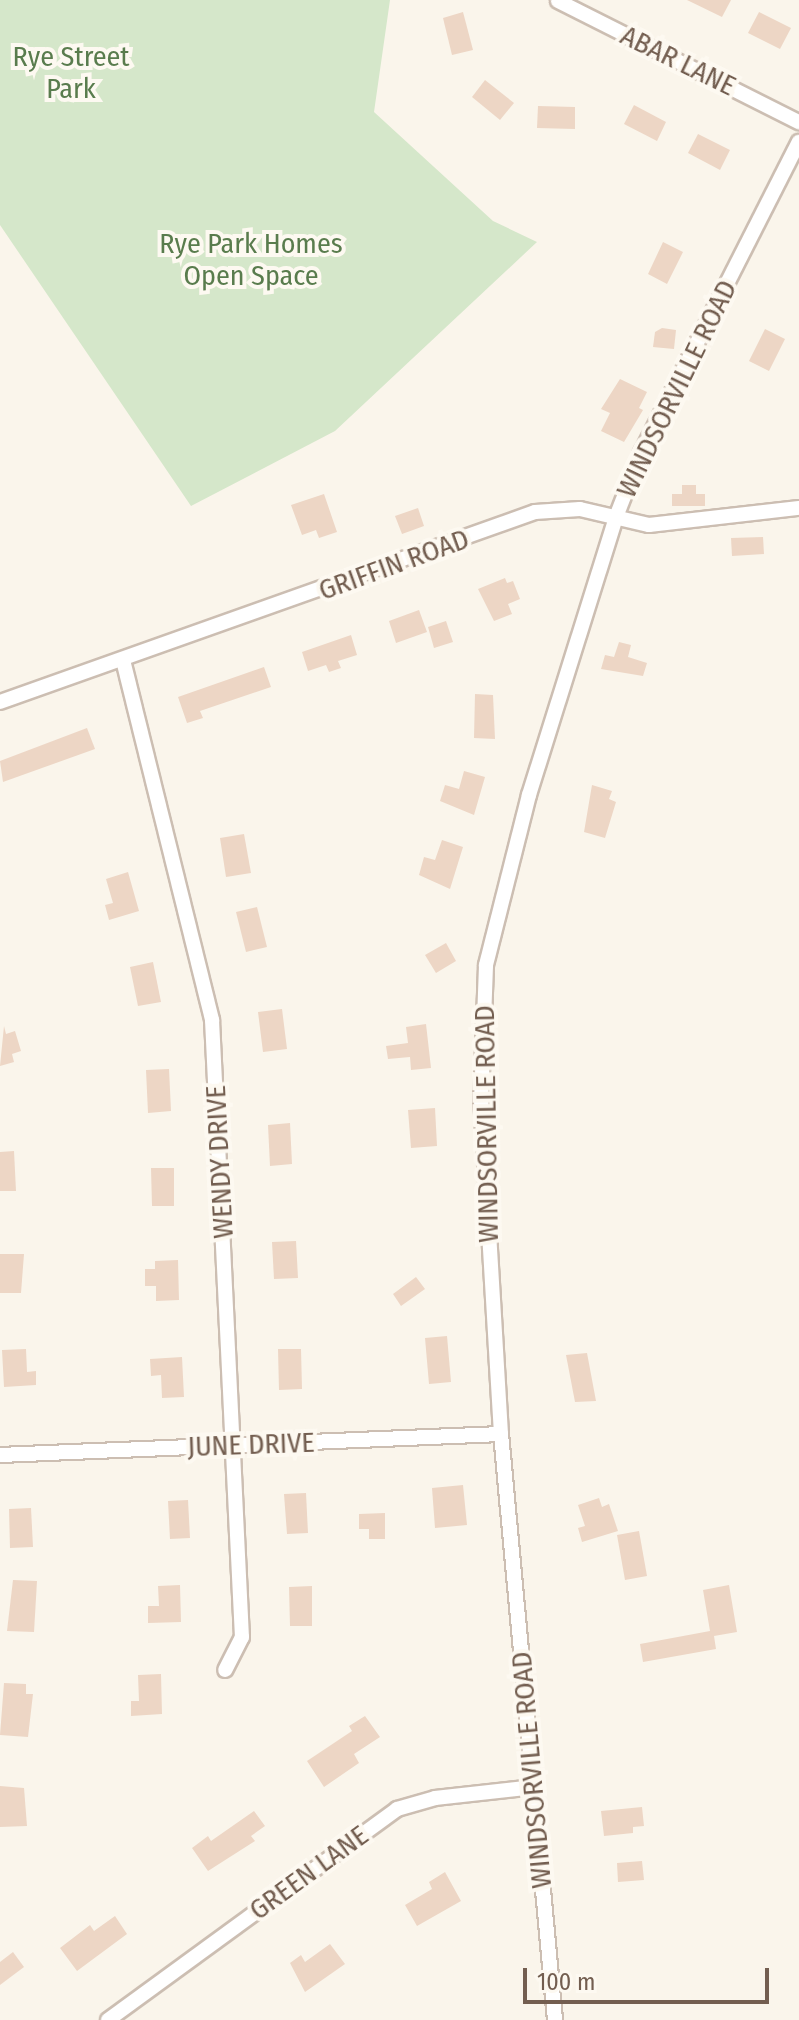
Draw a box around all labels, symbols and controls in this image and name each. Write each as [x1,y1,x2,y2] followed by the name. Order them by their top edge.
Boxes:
[615,19,741,103] street label: ABAR LANE
[13,40,129,106] park label: Rye Street Park
[159,227,343,293] park label: Rye Park Homes Open Space
[610,275,744,503] street label: WINDSORVILLE ROAD
[314,522,474,608] street label: GRIFFIN ROAD
[468,1005,506,1243] street label: WINDSORVILLE ROAD
[199,1085,241,1239] street label: WENDY DRIVE
[187,1426,315,1464] street label: JUNE DRIVE
[505,1650,559,1890] street label: WINDSORVILLE ROAD
[243,1819,375,1927] street label: GREEN LANE
[527,1952,773,2002] scale bar
[537,1968,595,1996] text: 100 m

